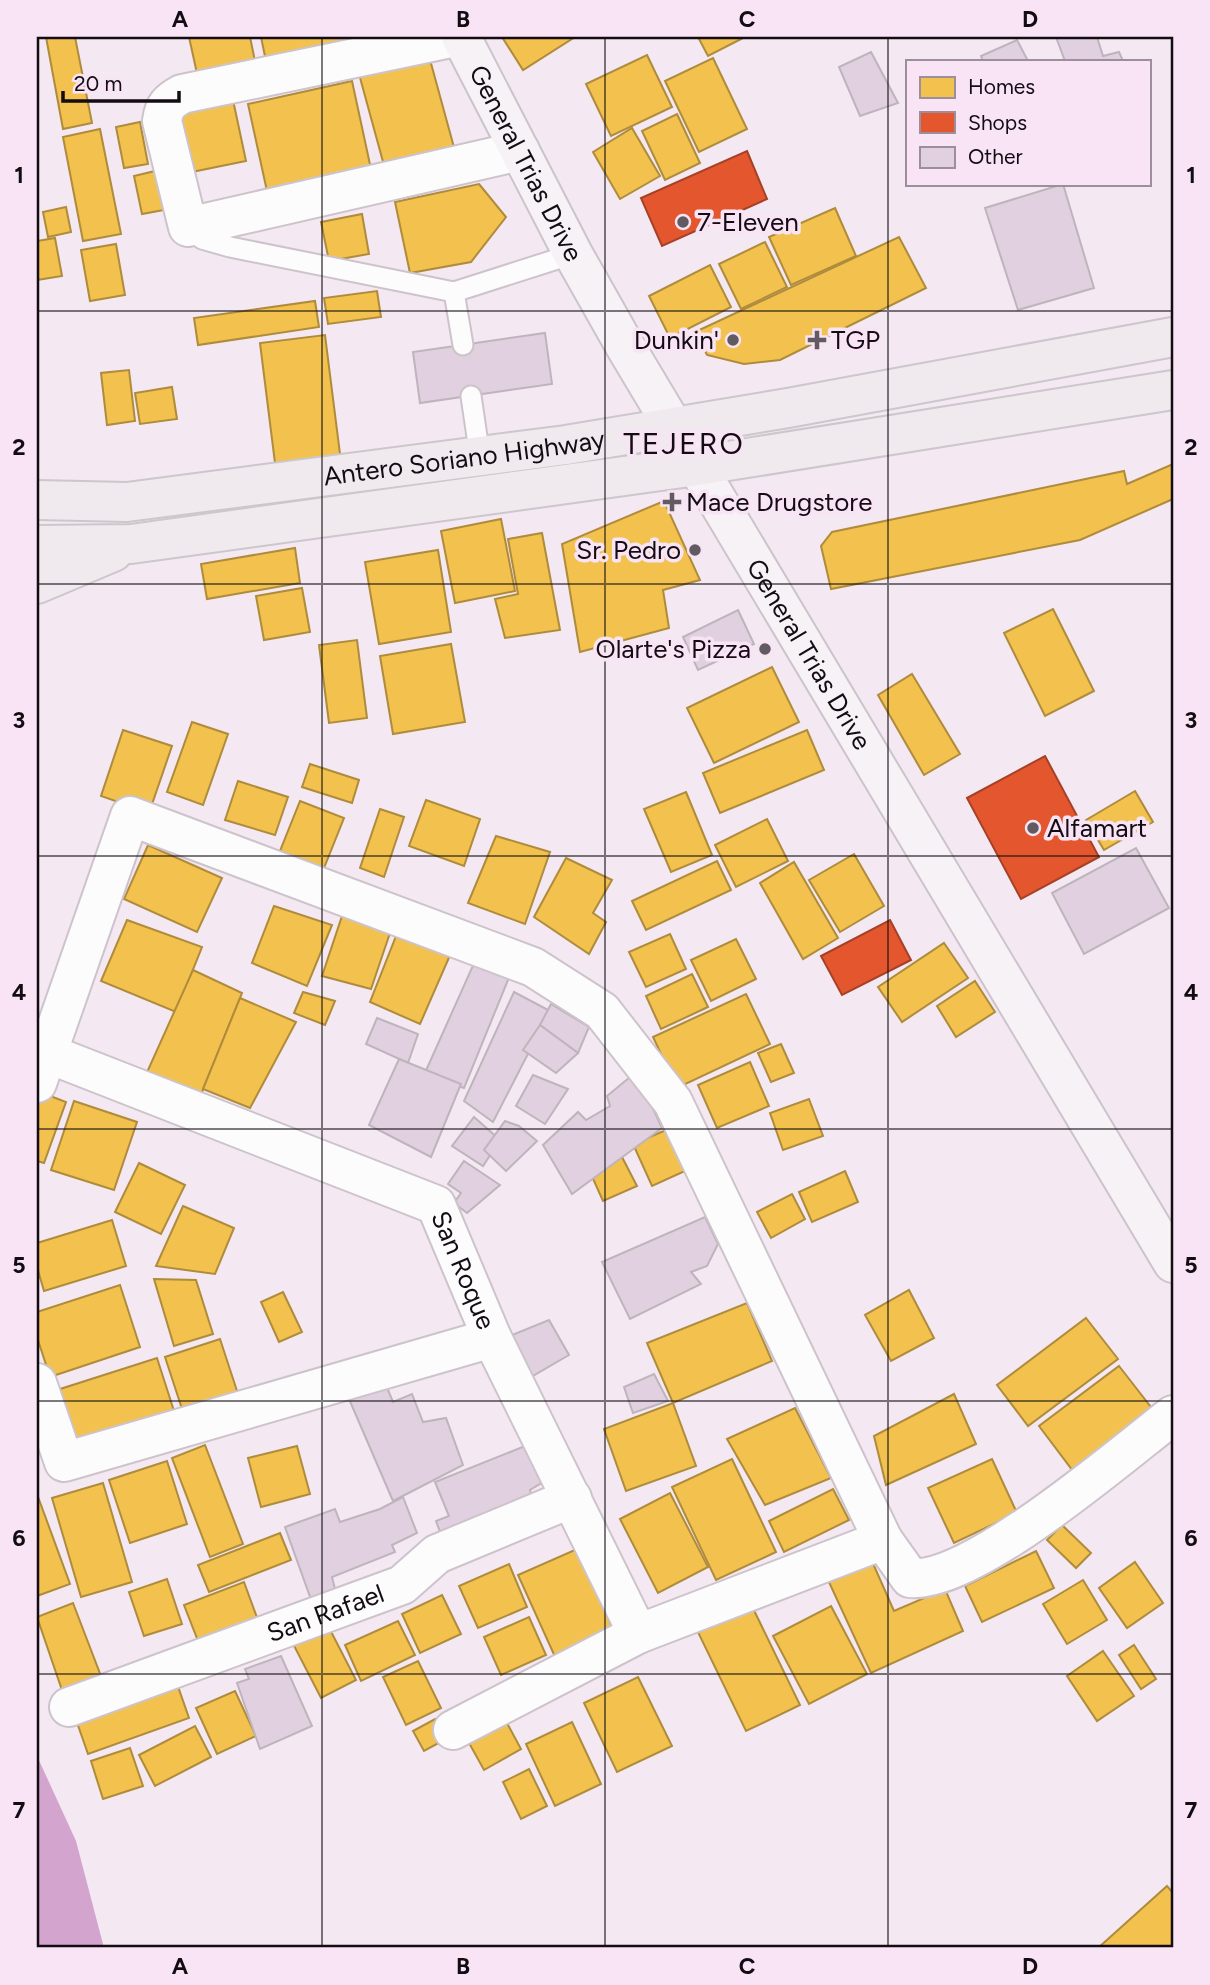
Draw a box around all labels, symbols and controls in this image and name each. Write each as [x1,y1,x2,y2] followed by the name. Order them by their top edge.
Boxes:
[172,5,189,33] text: A
[456,5,470,33] text: B
[739,5,756,33] text: C
[1022,5,1038,33] text: D
[462,59,590,267] street label: General Trias Drive
[63,60,178,104] scale bar
[906,60,1150,186] legend
[74,71,122,96] text: 20 m
[968,74,1035,99] text: Homes
[968,110,1027,135] text: Shops
[968,144,1023,169] text: Other
[14,161,24,189] text: 1
[1186,161,1196,189] text: 1
[697,206,799,238] place label: 7-Eleven
[675,214,691,230] marker: 7-Eleven
[634,324,719,356] place label: Dunkin'
[831,324,880,356] place label: TGP
[725,332,741,348] marker: Dunkin'
[809,332,825,348] marker: TGP
[321,423,608,492] street label: Antero Soriano Highway
[623,425,745,462] district label: TEJERO
[12,433,26,461] text: 2
[1184,433,1198,461] text: 2
[686,486,872,518] place label: Mace Drugstore
[664,494,680,510] marker: Mace Drugstore
[576,534,681,566] place label: Sr. Pedro
[687,542,703,558] marker: Sr. Pedro
[740,553,879,756] street label: General Trias Drive
[595,633,751,665] place label: Olarte's Pizza
[757,641,773,657] marker: Olarte's Pizza
[13,706,25,734] text: 3
[1185,706,1197,734] text: 3
[1047,812,1147,844] place label: Alfamart
[1025,820,1041,836] marker: Alfamart
[12,978,26,1006] text: 4
[1184,978,1198,1006] text: 4
[424,1206,502,1334] street label: San Roque
[12,1251,26,1279] text: 5
[1184,1251,1198,1279] text: 5
[12,1524,26,1552] text: 6
[1184,1524,1198,1552] text: 6
[262,1577,388,1649] street label: San Rafael
[13,1796,26,1824] text: 7
[1185,1796,1198,1824] text: 7
[172,1952,189,1980] text: A
[456,1952,470,1980] text: B
[739,1952,756,1980] text: C
[1022,1952,1038,1980] text: D

